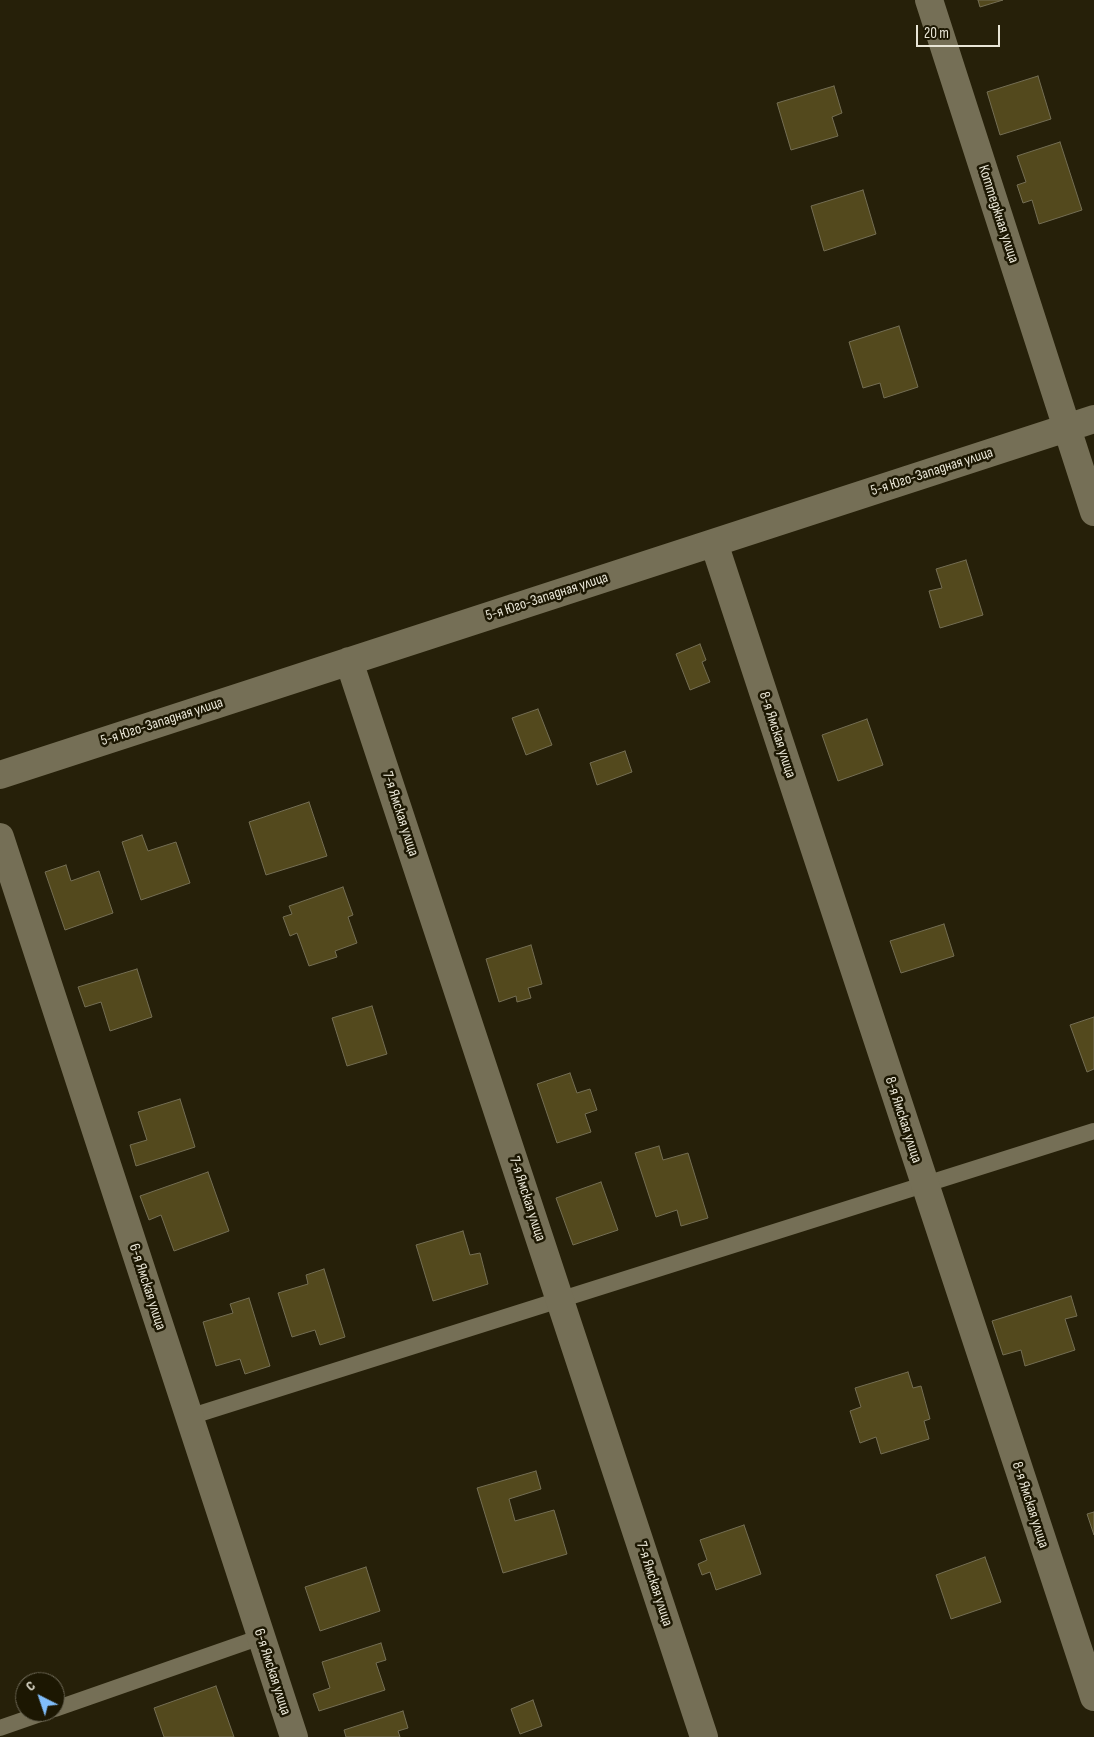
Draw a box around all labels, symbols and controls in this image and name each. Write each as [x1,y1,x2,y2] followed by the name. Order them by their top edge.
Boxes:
[919,15,1003,47] scale bar
[924,24,949,43] text: 20 m
[974,163,1022,265] street label: Коттеджная улица
[869,444,995,500] street label: 5-я Юго-Западная улица
[484,569,610,625] street label: 5-я Юго-Западная улица
[755,690,799,780] street label: 8-я Ямская улица
[99,694,225,750] street label: 5-я Юго-Западная улица
[378,769,422,859] street label: 7-я Ямская улица
[881,1075,925,1165] street label: 8-я Ямская улица
[505,1154,549,1244] street label: 7-я Ямская улица
[125,1242,169,1332] street label: 6-я Ямская улица
[1008,1460,1052,1550] street label: 8-я Ямская улица
[632,1539,676,1629] street label: 7-я Ямская улица
[250,1627,294,1717] street label: 6-я Ямская улица
[15,1672,65,1722] north arrow
[22,1677,39,1695] text: С

